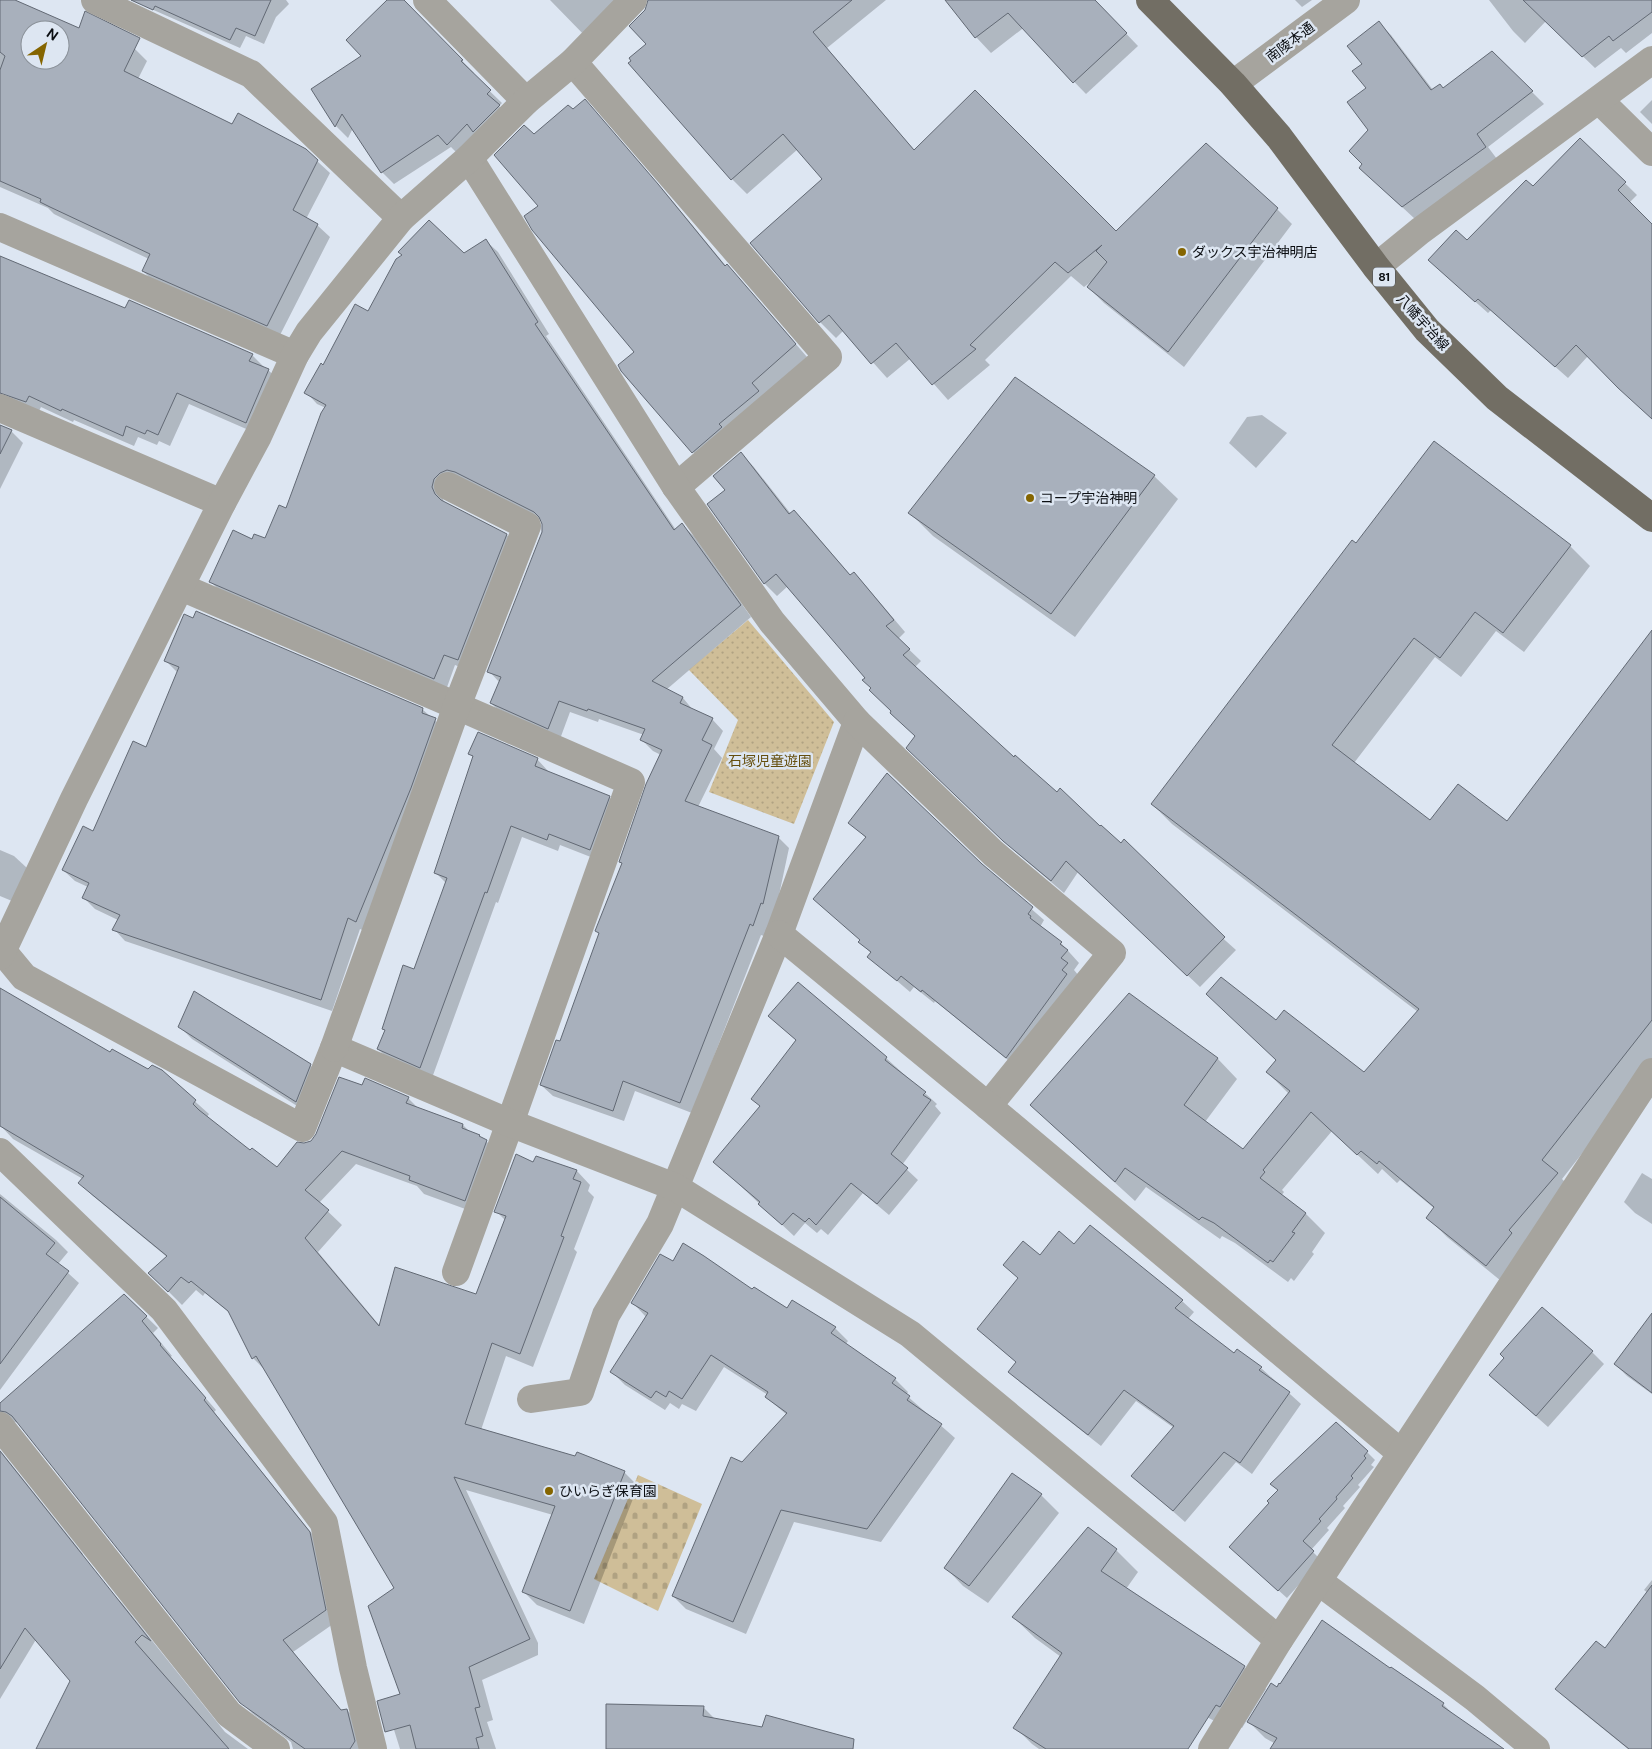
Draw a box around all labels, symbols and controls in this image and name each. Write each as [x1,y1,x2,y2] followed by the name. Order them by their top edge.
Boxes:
[1262,18,1318,66] street label: 南陵本通
[20,20,70,70] north arrow
[43,24,62,45] text: N
[1192,243,1318,261] place label: ダックス宇治神明店
[1176,246,1188,258] marker: ダックス宇治神明店
[1373,268,1395,286] road number: 81
[1393,290,1453,354] street label: 八幡宇治線
[1040,489,1137,507] place label: コープ宇治神明
[1024,492,1036,504] marker: コープ宇治神明
[728,752,812,770] park label: 石塚児童遊園
[559,1482,657,1500] place label: ひいらぎ保育園
[543,1485,555,1497] marker: ひいらぎ保育園

